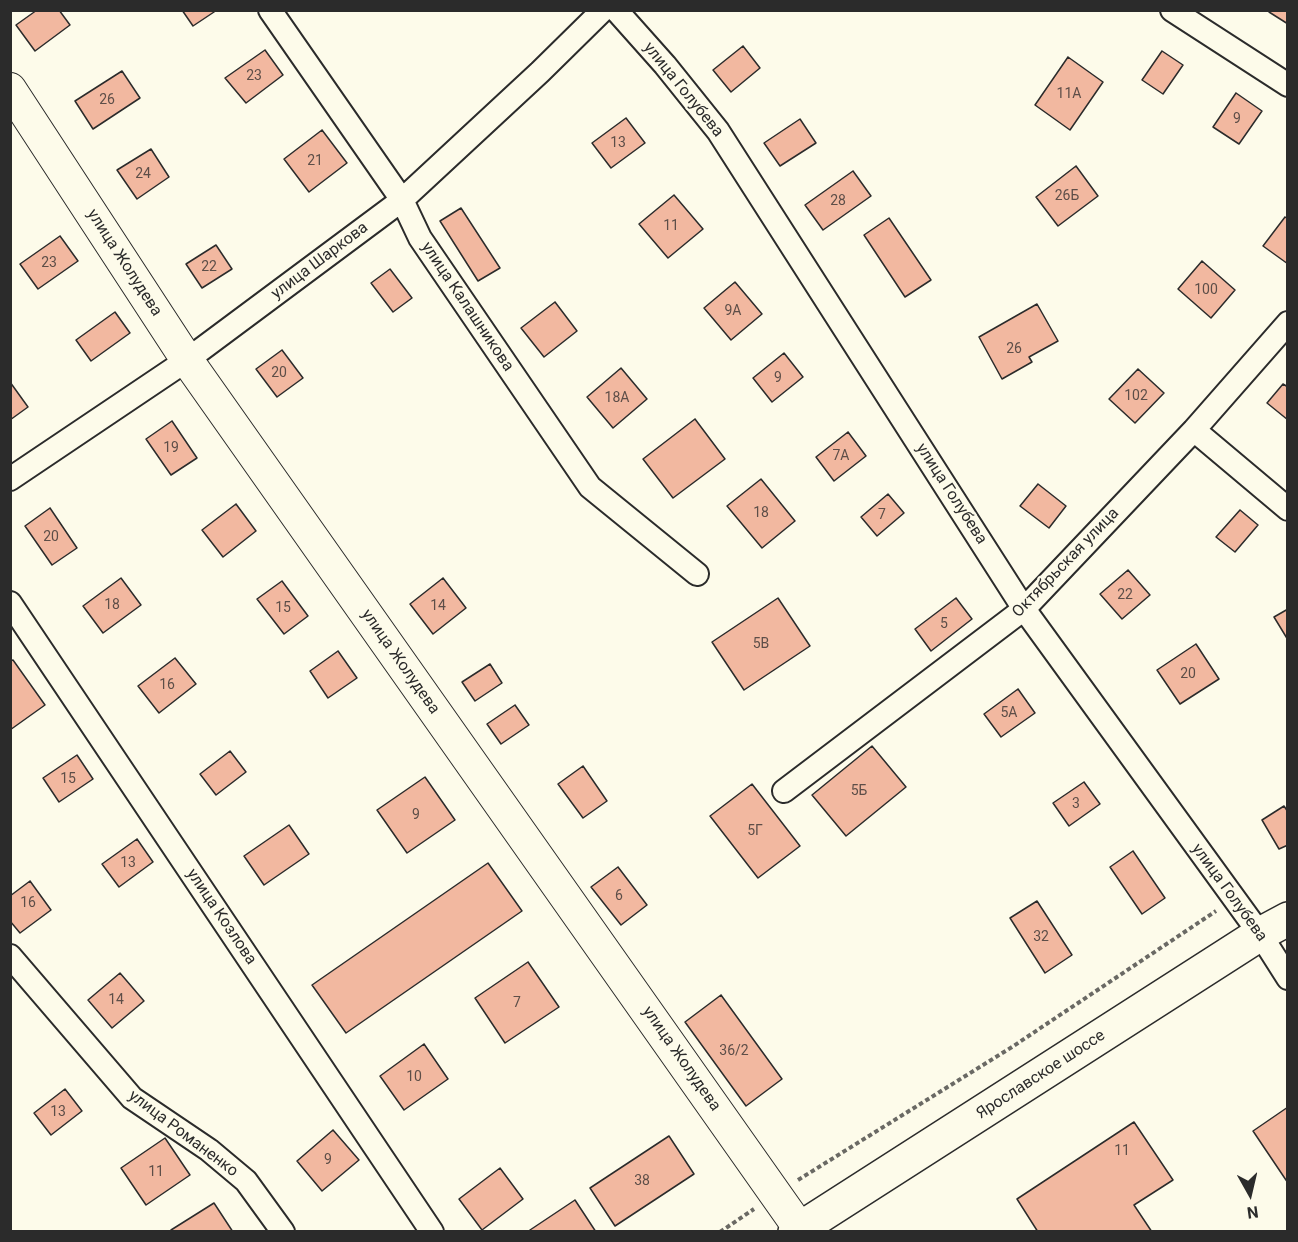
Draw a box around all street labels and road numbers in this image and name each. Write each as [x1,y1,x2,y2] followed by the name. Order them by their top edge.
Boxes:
[639,39,727,141] street label: улица Голубева
[82,206,166,320] street label: улица Жолудева
[268,218,372,304] street label: улица Шаркова
[417,239,517,375] street label: улица Калашникова
[911,440,991,548] street label: улица Голубева
[1009,504,1123,622] street label: Октябрьская улица
[357,606,443,718] street label: улица Жолудева
[1187,840,1271,946] street label: улица Голубева
[182,865,260,969] street label: улица Козлова
[638,1003,724,1115] street label: улица Жолудева
[973,1026,1109,1124] street label: Ярославское шоссе
[124,1087,242,1181] street label: улица Романенко

